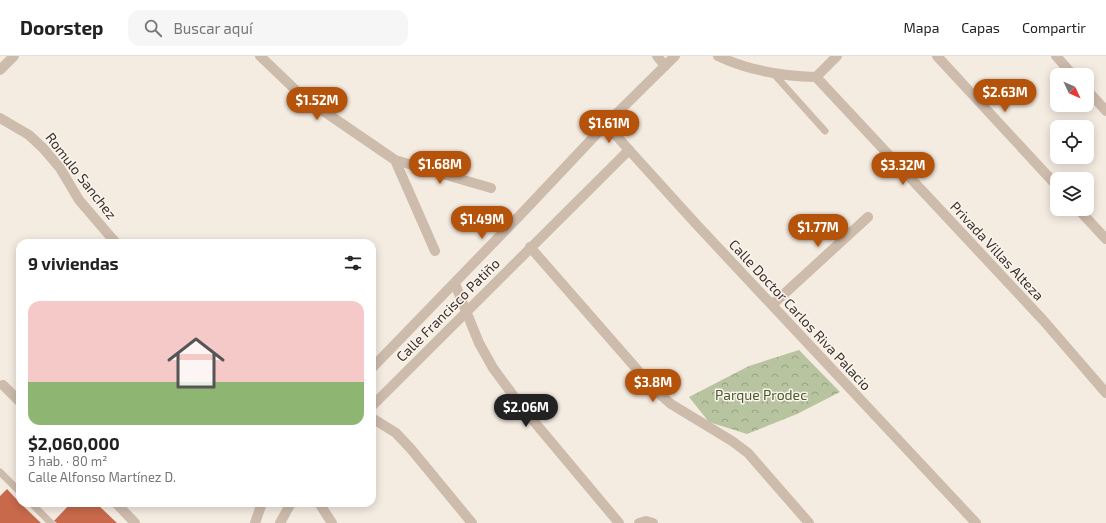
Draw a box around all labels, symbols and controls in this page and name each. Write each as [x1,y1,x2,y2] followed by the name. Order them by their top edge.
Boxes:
[128,10,408,46] search box
[20,16,104,39] text: Doorstep
[142,17,164,39] icon: search
[174,19,253,37] text: Buscar aquí
[904,19,939,36] text: Mapa
[961,19,1000,36] text: Capas
[1022,19,1086,36] text: Compartir
[1050,68,1094,112] north arrow
[1050,68,1094,216] map controls
[972,79,1038,113] pin: $2.63M
[982,84,1028,100] text: $2.63M
[284,87,350,121] pin: $1.52M
[296,92,338,108] text: $1.52M
[576,110,642,144] pin: $1.61M
[588,115,630,131] text: $1.61M
[1050,120,1094,164] button: locate
[42,129,121,222] street label: Romulo Sanchez
[407,151,473,185] pin: $1.68M
[870,152,936,186] pin: $3.32M
[418,156,462,172] text: $1.68M
[881,157,925,173] text: $3.32M
[1050,172,1094,216] button: layers
[947,198,1048,304] street label: Privada Villas Alteza
[449,206,515,240] pin: $1.49M
[460,211,504,227] text: $1.49M
[785,214,851,248] pin: $1.77M
[797,219,839,235] text: $1.77M
[726,236,875,394] street label: Calle Doctor Carlos Riva Palacio
[342,252,364,274] icon: filters
[28,253,119,273] text: 9 viviendas
[392,254,503,365] street label: Calle Francisco Patiño
[160,327,232,399] icon: home
[625,369,681,403] pin: $3.8M
[634,374,672,390] text: $3.8M
[715,386,807,403] park label: Parque Prodec
[493,394,559,428] pin: $2.06M
[503,399,549,415] text: $2.06M
[28,433,120,453] text: $2,060,000
[28,453,107,469] text: 3 hab. · 80 m²
[28,469,176,485] text: Calle Alfonso Martínez D.

